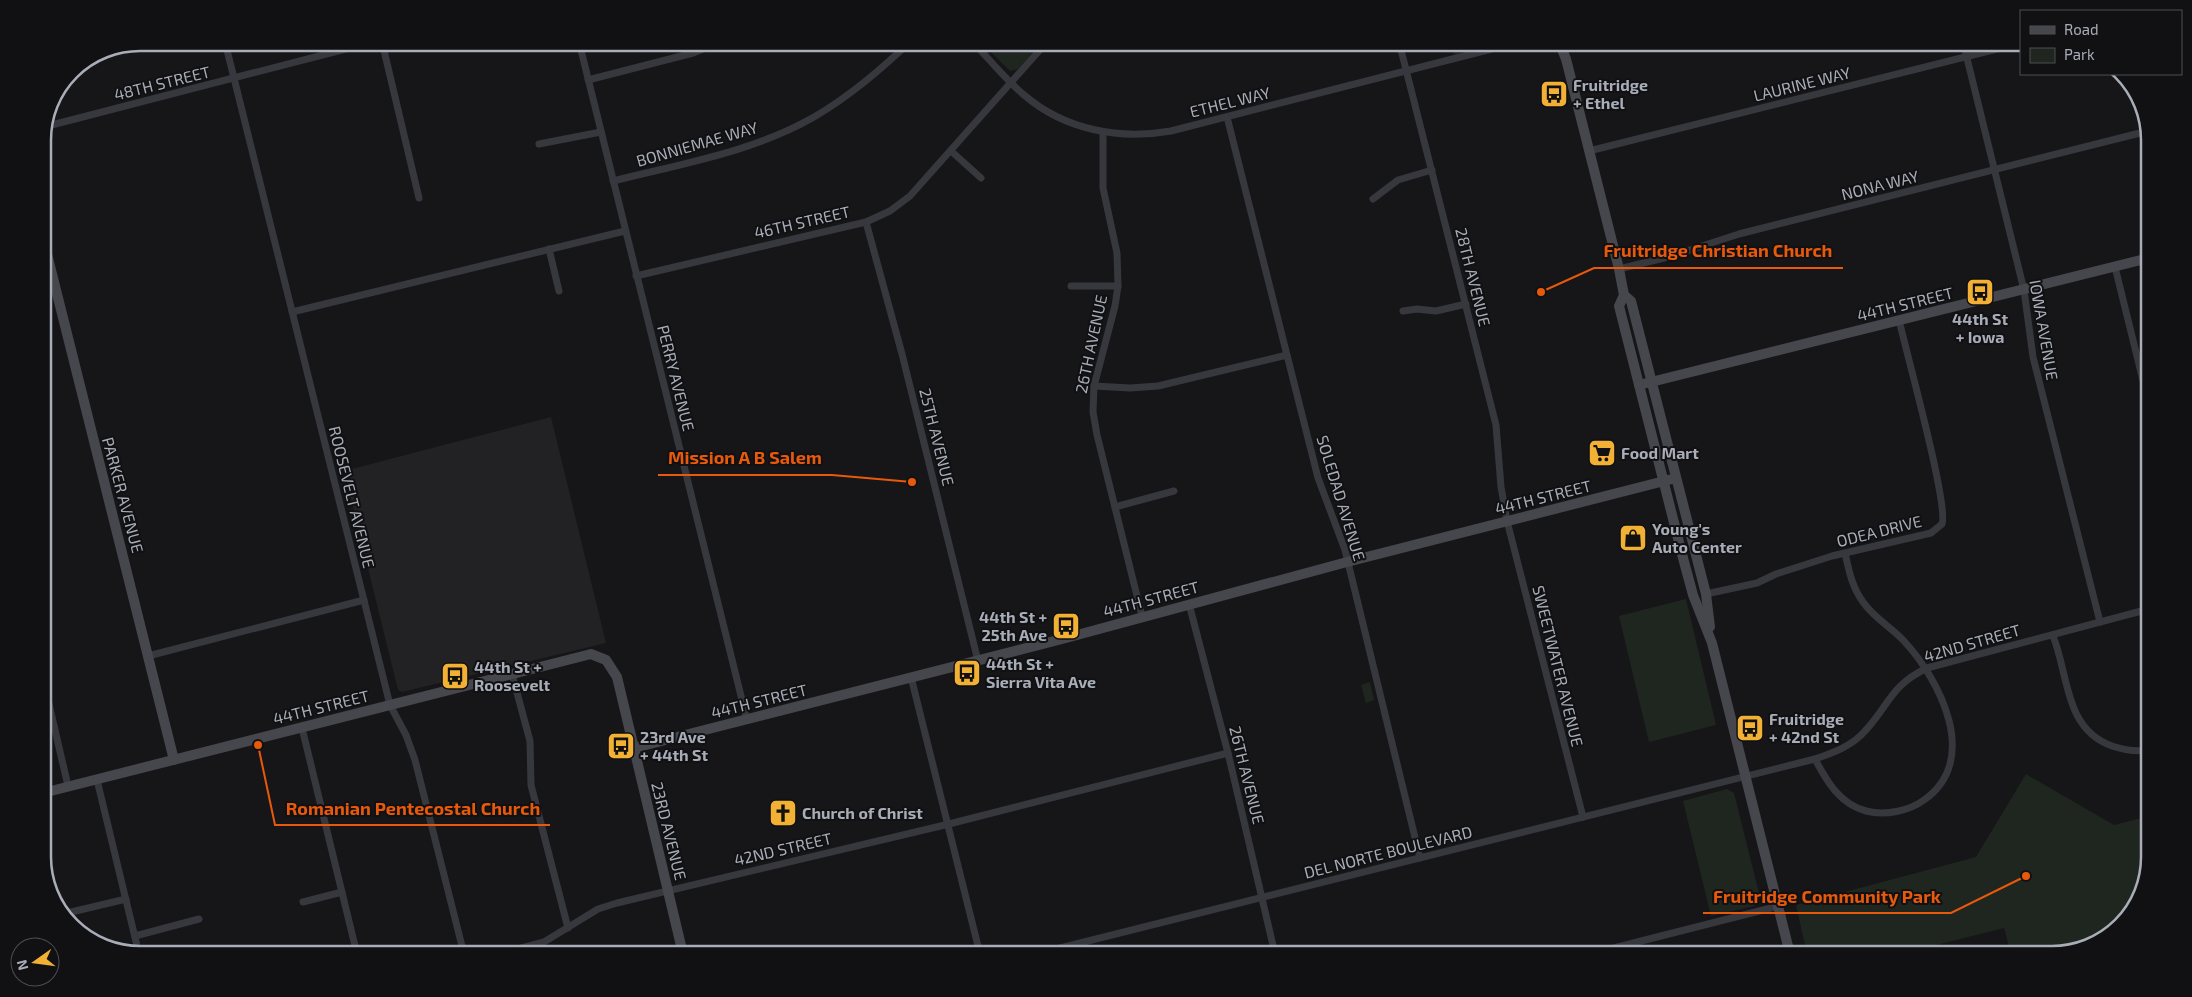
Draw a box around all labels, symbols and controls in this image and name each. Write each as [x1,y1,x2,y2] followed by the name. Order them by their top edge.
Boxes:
[2020,10,2182,75] legend
[2064,20,2099,38] text: Road
[2064,45,2095,63] text: Park
[112,61,212,104] street label: 48TH STREET
[1751,62,1852,105] street label: LAURINE WAY
[1573,75,1648,112] place label: Fruitridge + Ethel
[1539,79,1569,109] bus stop icon: Fruitridge + Ethel
[1188,82,1272,121] street label: ETHEL WAY
[634,117,760,170] street label: BONNIEMAE WAY
[1839,166,1921,203] street label: NONA WAY
[752,201,852,242] street label: 46TH STREET
[1452,226,1495,328] street label: 28TH AVENUE
[1594,235,1843,268] callout: Fruitridge Christian Church
[1604,239,1832,261] text: Fruitridge Christian Church
[1965,277,1995,307] bus stop icon: 44th St + Iowa
[2026,278,2063,382] street label: IOWA AVENUE
[1855,282,1955,325] street label: 44TH STREET
[1071,293,1110,395] street label: 26TH AVENUE
[1952,309,2008,346] place label: 44th St + Iowa
[654,323,699,433] street label: PERRY AVENUE
[916,386,959,488] street label: 25TH AVENUE
[326,424,379,570] street label: ROOSEVELT AVENUE
[1313,433,1370,563] street label: SOLEDAD AVENUE
[99,435,148,555] street label: PARKER AVENUE
[1587,438,1617,468] supermarket icon: Food Mart
[658,442,832,475] callout: Mission A B Salem
[1621,443,1699,462] place label: Food Mart
[668,446,822,468] text: Mission A B Salem
[1493,475,1593,518] street label: 44TH STREET
[1834,511,1923,550] street label: ODEA DRIVE
[1652,519,1742,556] place label: Young's Auto Center
[1618,523,1648,553] shop icon: Young's Auto Center
[1101,577,1201,620] street label: 44TH STREET
[1529,583,1588,749] street label: SWEETWATER AVENUE
[979,607,1047,644] place label: 44th St + 25th Ave
[1051,611,1081,641] bus stop icon: 44th St + 25th Ave
[1921,620,2022,665] street label: 42ND STREET
[986,654,1096,691] place label: 44th St + Sierra Vita Ave
[474,657,551,694] place label: 44th St + Roosevelt
[952,658,982,688] bus stop icon: 44th St + Sierra Vita Ave
[440,661,470,691] bus stop icon: 44th St + Roosevelt
[709,679,809,722] street label: 44TH STREET
[271,685,371,728] street label: 44TH STREET
[1769,709,1844,746] place label: Fruitridge + 42nd St
[1735,713,1765,743] bus stop icon: Fruitridge + 42nd St
[1226,724,1269,826] street label: 26TH AVENUE
[640,727,708,764] place label: 23rd Ave + 44th St
[606,731,636,761] bus stop icon: 23rd Ave + 44th St
[648,780,691,882] street label: 23RD AVENUE
[275,792,550,825] callout: Romanian Pentecostal Church
[286,797,540,819] text: Romanian Pentecostal Church
[768,798,798,828] church icon: Church of Christ
[802,803,923,822] place label: Church of Christ
[1302,821,1474,882] street label: DEL NORTE BOULEVARD
[732,828,834,869] street label: 42ND STREET
[1703,880,1951,913] callout: Fruitridge Community Park
[1713,885,1941,907] text: Fruitridge Community Park
[10,937,60,987] north arrow
[12,958,31,972] text: N

